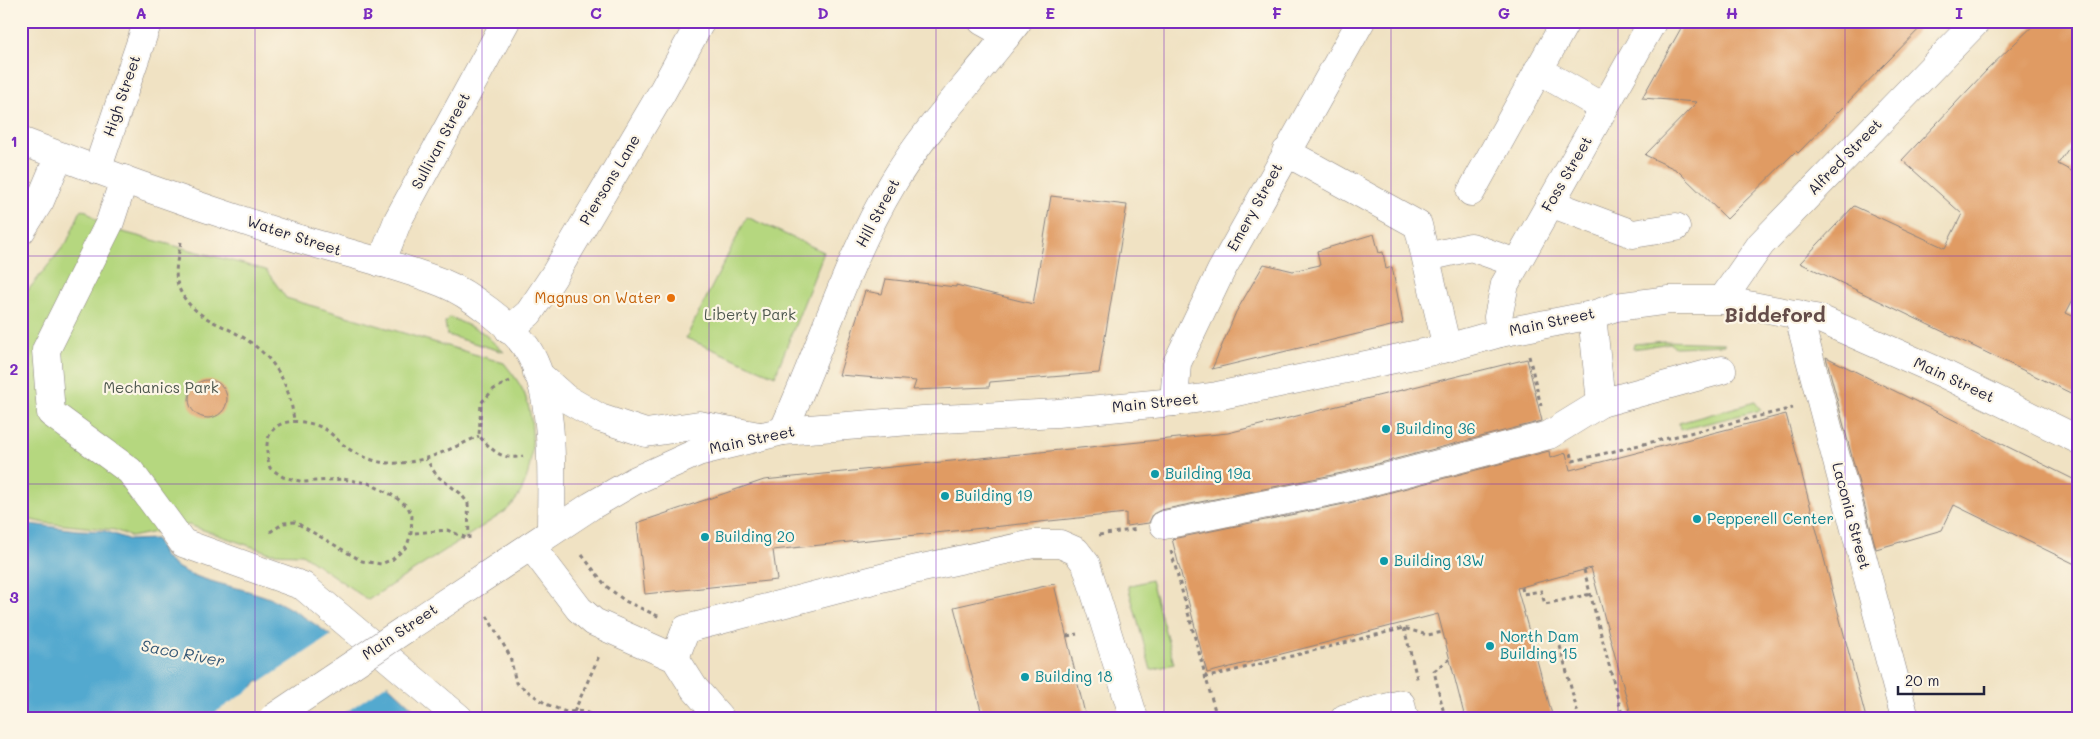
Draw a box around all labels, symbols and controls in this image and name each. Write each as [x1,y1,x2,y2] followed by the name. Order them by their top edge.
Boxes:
[135,2,147,23] text: A
[363,2,373,23] text: B
[590,2,602,23] text: C
[817,2,829,23] text: D
[1045,2,1055,23] text: E
[1272,2,1282,23] text: F
[1498,2,1510,23] text: G
[1726,2,1738,23] text: H
[1955,2,1963,23] text: I
[98,52,144,139] street label: High Street
[406,89,474,192] street label: Sullivan Street
[1803,114,1886,199] street label: Alfred Street
[10,130,18,151] text: 1
[574,131,644,228] street label: Piersons Lane
[1536,132,1596,215] street label: Foss Street
[1222,159,1287,254] street label: Emery Street
[851,175,904,251] street label: Hill Street
[244,210,344,260] street label: Water Street
[534,287,661,307] place label: Magnus on Water
[665,292,677,304] marker: Magnus on Water
[1724,301,1826,327] district label: Biddeford
[1507,302,1596,340] street label: Main Street
[704,304,796,324] park label: Liberty Park
[1911,352,1998,406] street label: Main Street
[10,358,19,379] text: 2
[103,377,219,397] park label: Mechanics Park
[1111,388,1199,416] street label: Main Street
[1396,418,1476,438] place label: Building 36
[707,420,796,458] street label: Main Street
[1380,423,1392,435] marker: Building 36
[1828,460,1876,571] street label: Laconia Street
[1165,463,1252,483] place label: Building 19a
[1149,468,1161,480] marker: Building 19a
[955,485,1032,505] place label: Building 19
[939,490,951,502] marker: Building 19
[1707,508,1834,528] place label: Pepperell Center
[1691,513,1703,525] marker: Pepperell Center
[715,526,794,546] place label: Building 20
[699,531,711,543] marker: Building 20
[1394,550,1484,570] place label: Building 13W
[1378,555,1390,567] marker: Building 13W
[9,586,19,607] text: 3
[358,599,441,664] street label: Main Street
[1500,626,1579,663] place label: North Dam Building 15
[140,634,227,671] water label: Saco River
[1484,640,1496,652] marker: North Dam Building 15
[1898,664,1984,696] scale bar
[1035,666,1113,686] place label: Building 18
[1905,670,1939,690] text: 20 m
[1019,671,1031,683] marker: Building 18

